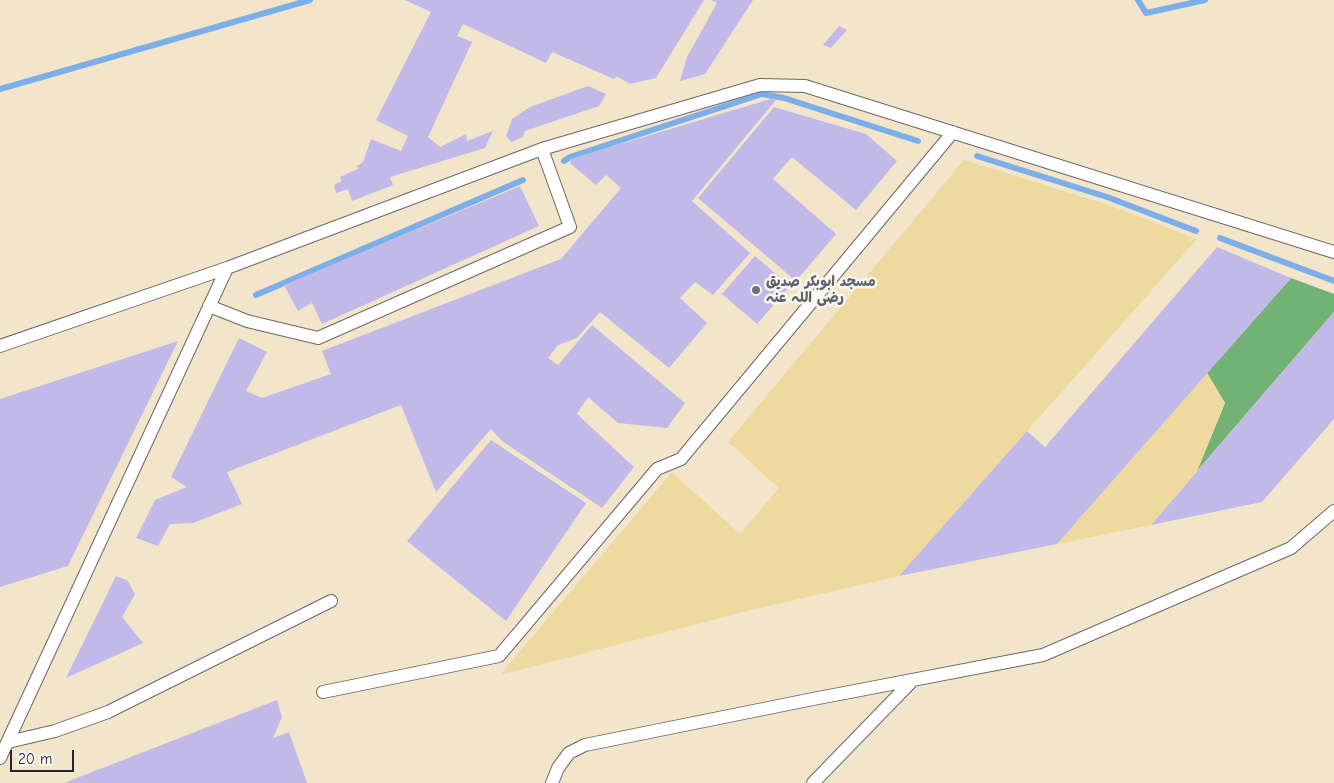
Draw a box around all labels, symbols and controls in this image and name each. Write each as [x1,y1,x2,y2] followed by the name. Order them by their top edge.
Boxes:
[766,274,876,306] place label: مسجد ابوبکر صدیق رضی اللہ عنہ
[750,284,762,296] marker: مسجد ابوبکر صدیق رضی اللہ عنہ
[12,740,76,772] scale bar
[18,750,52,768] text: 20 m

